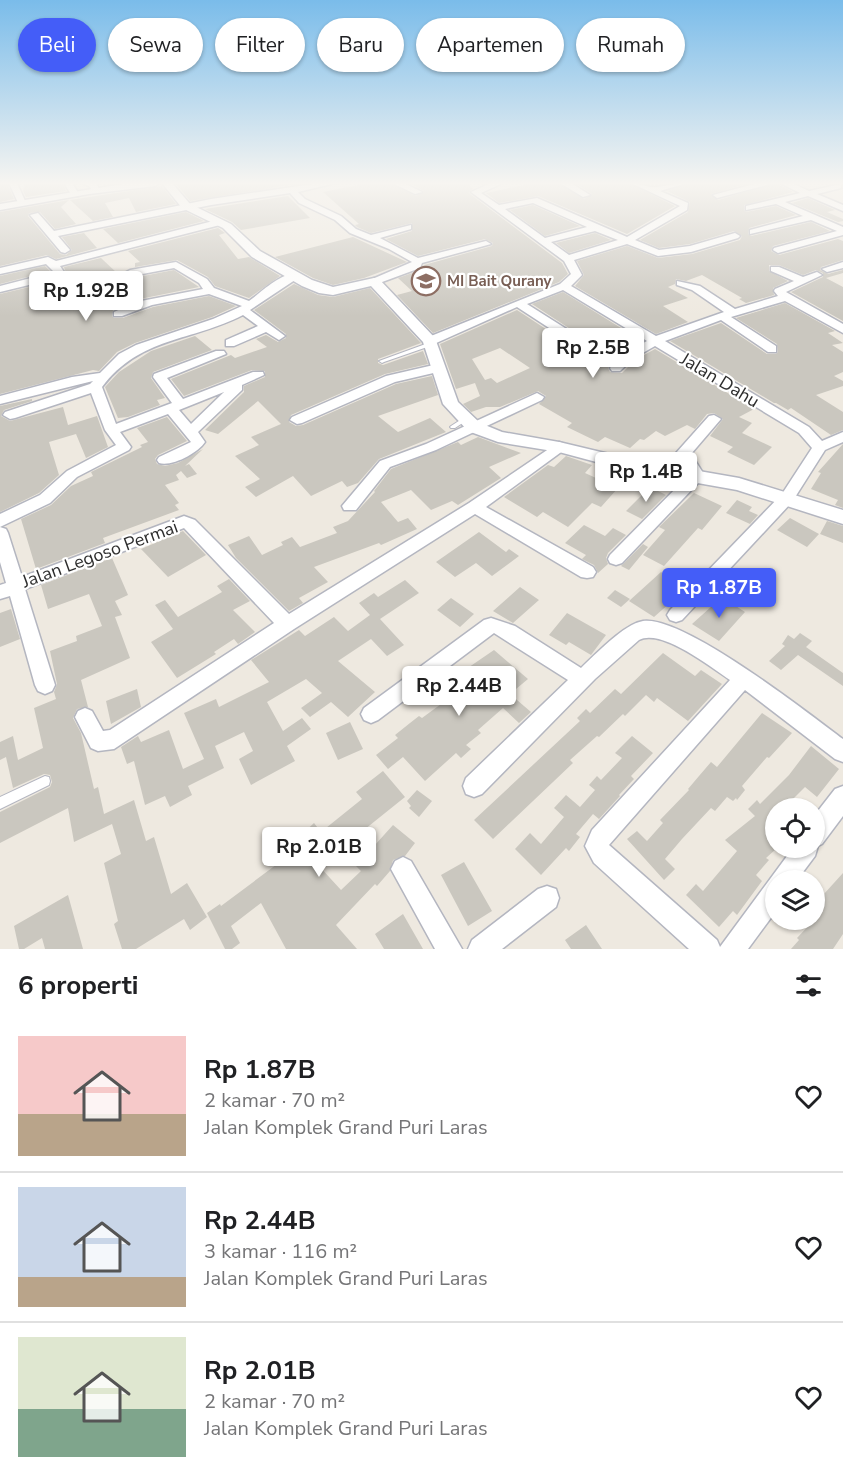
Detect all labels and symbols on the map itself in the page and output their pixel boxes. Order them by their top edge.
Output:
school or university icon: MI Bait Qurany [410,265,442,297]
pin: Rp 1.92B [24,271,148,322]
place label: MI Bait Qurany [447,271,552,291]
pin: Rp 2.5B [538,328,648,379]
street label: Jalan Dahu [675,346,764,413]
pin: Rp 1.4B [591,452,701,503]
street label: Jalan Legoso Permai [18,515,181,594]
pin: Rp 1.87B [657,568,781,619]
pin: Rp 2.44B [397,666,521,717]
pin: Rp 2.01B [257,827,381,878]

